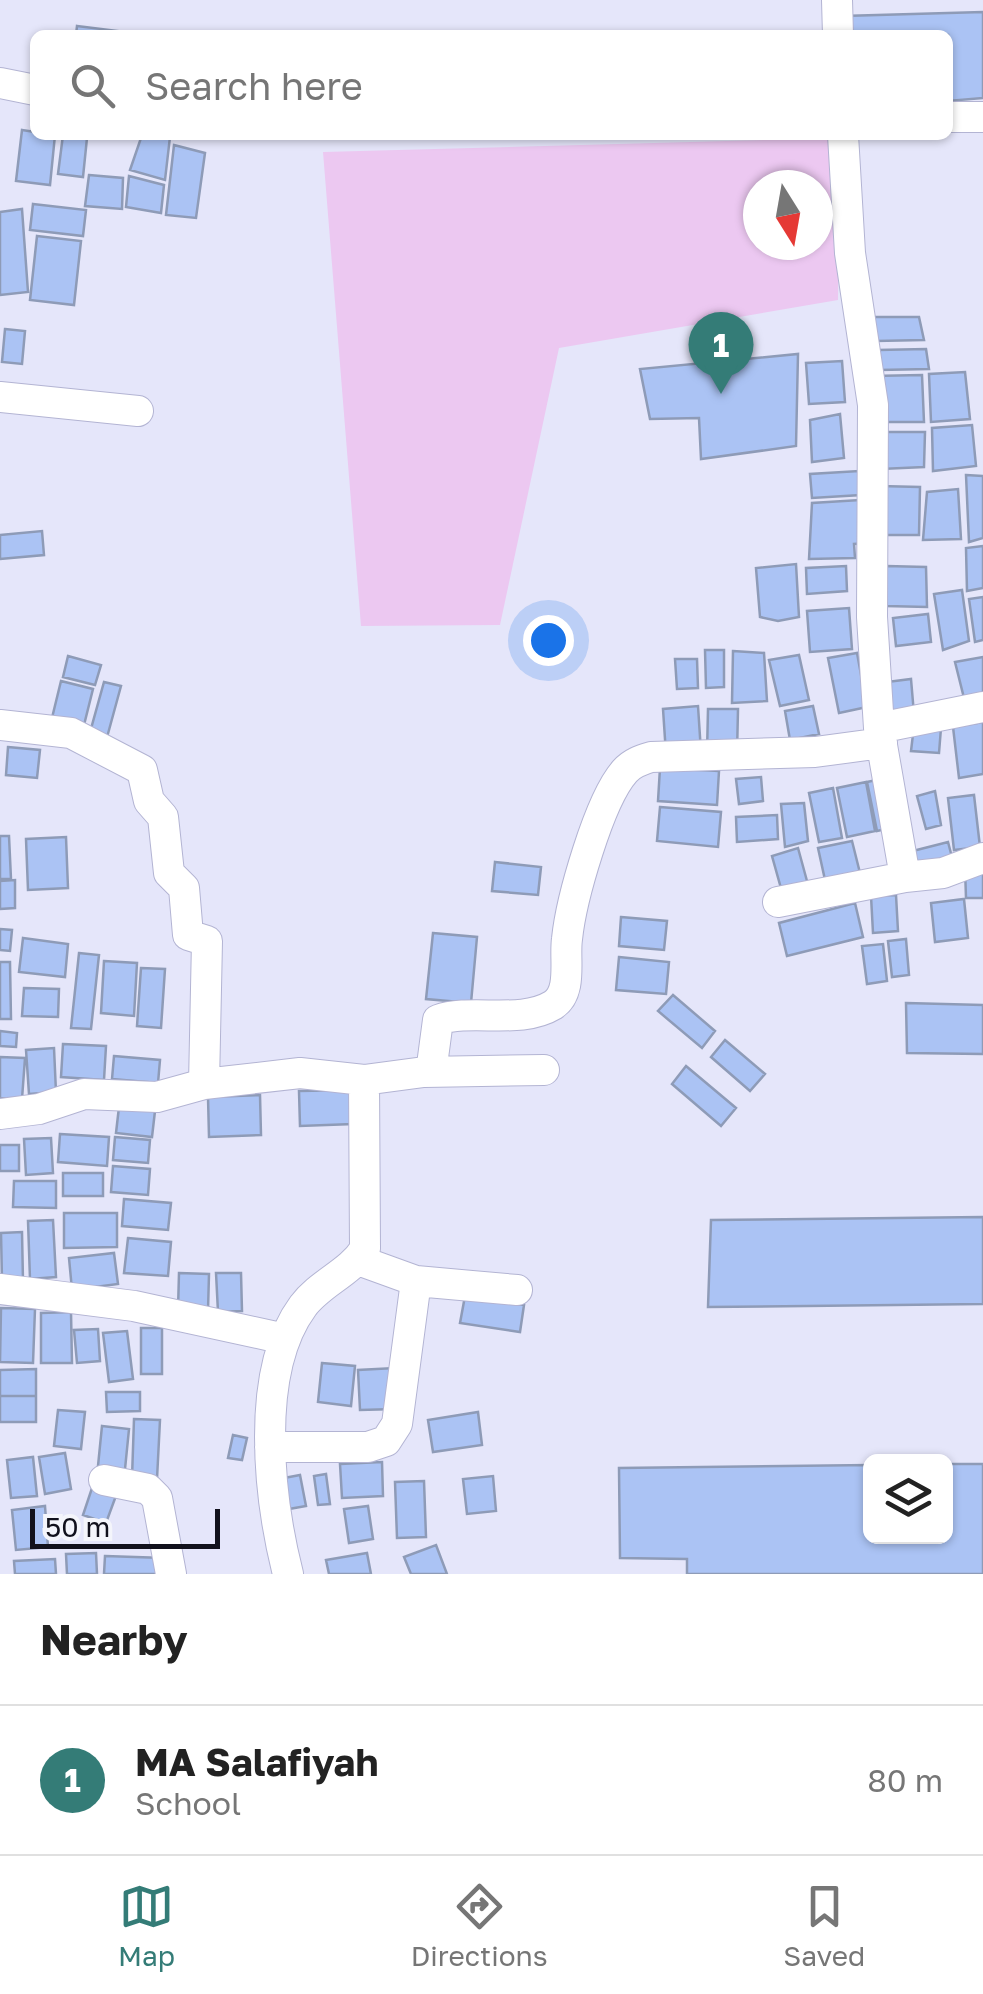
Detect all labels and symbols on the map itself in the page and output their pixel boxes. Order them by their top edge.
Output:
north arrow [743,170,833,260]
pin: 1 [688,312,754,394]
your location [523,615,574,666]
scale bar [30,1504,220,1548]

